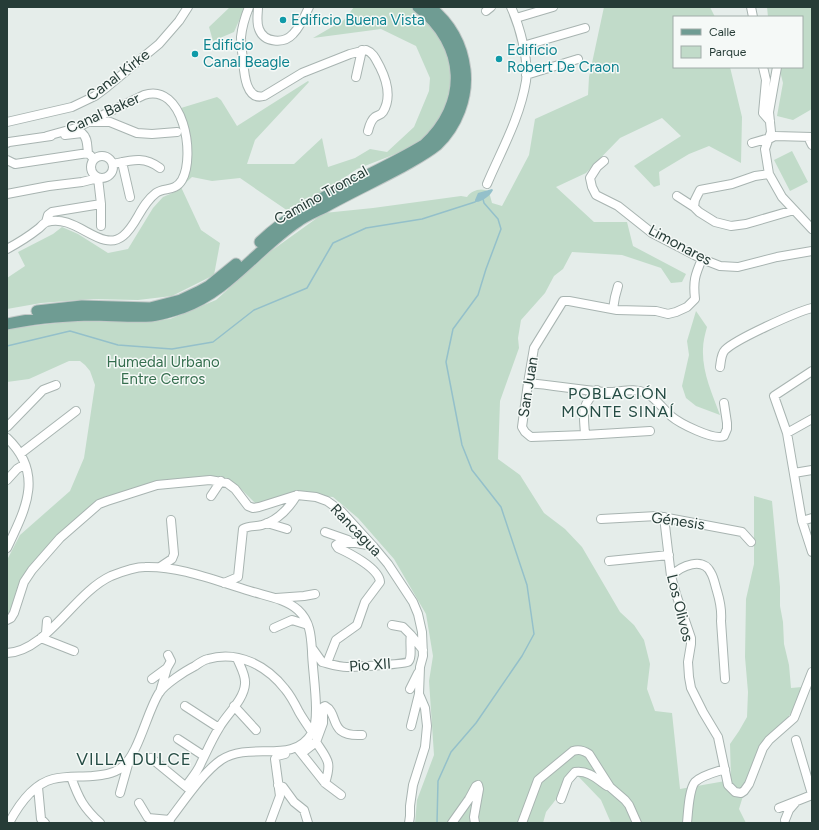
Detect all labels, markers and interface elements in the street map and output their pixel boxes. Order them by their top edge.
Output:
place label: Edificio Buena Vista [291,11,425,29]
marker: Edificio Buena Vista [278,15,288,25]
legend [673,16,803,68]
text: Calle [709,25,736,39]
place label: Edificio Canal Beagle [203,36,290,71]
place label: Edificio Robert De Craon [507,41,619,76]
street label: Canal Kirke [83,45,153,105]
text: Parque [709,45,747,59]
marker: Edificio Canal Beagle [190,49,200,59]
marker: Edificio Robert De Craon [494,54,504,64]
street label: Canal Baker [63,89,143,137]
street label: Camino Troncal [271,162,371,228]
street label: Limonares [645,221,715,269]
park label: Humedal Urbano Entre Cerros [106,353,220,388]
street label: San Juan [514,355,542,419]
district label: POBLACIÓN MONTE SINAÍ [561,384,675,421]
street label: Rancagua [327,500,385,560]
street label: Génesis [650,508,706,534]
street label: Los Olivos [663,572,697,644]
street label: Pio XII [348,655,392,675]
district label: VILLA DULCE [76,749,192,769]

